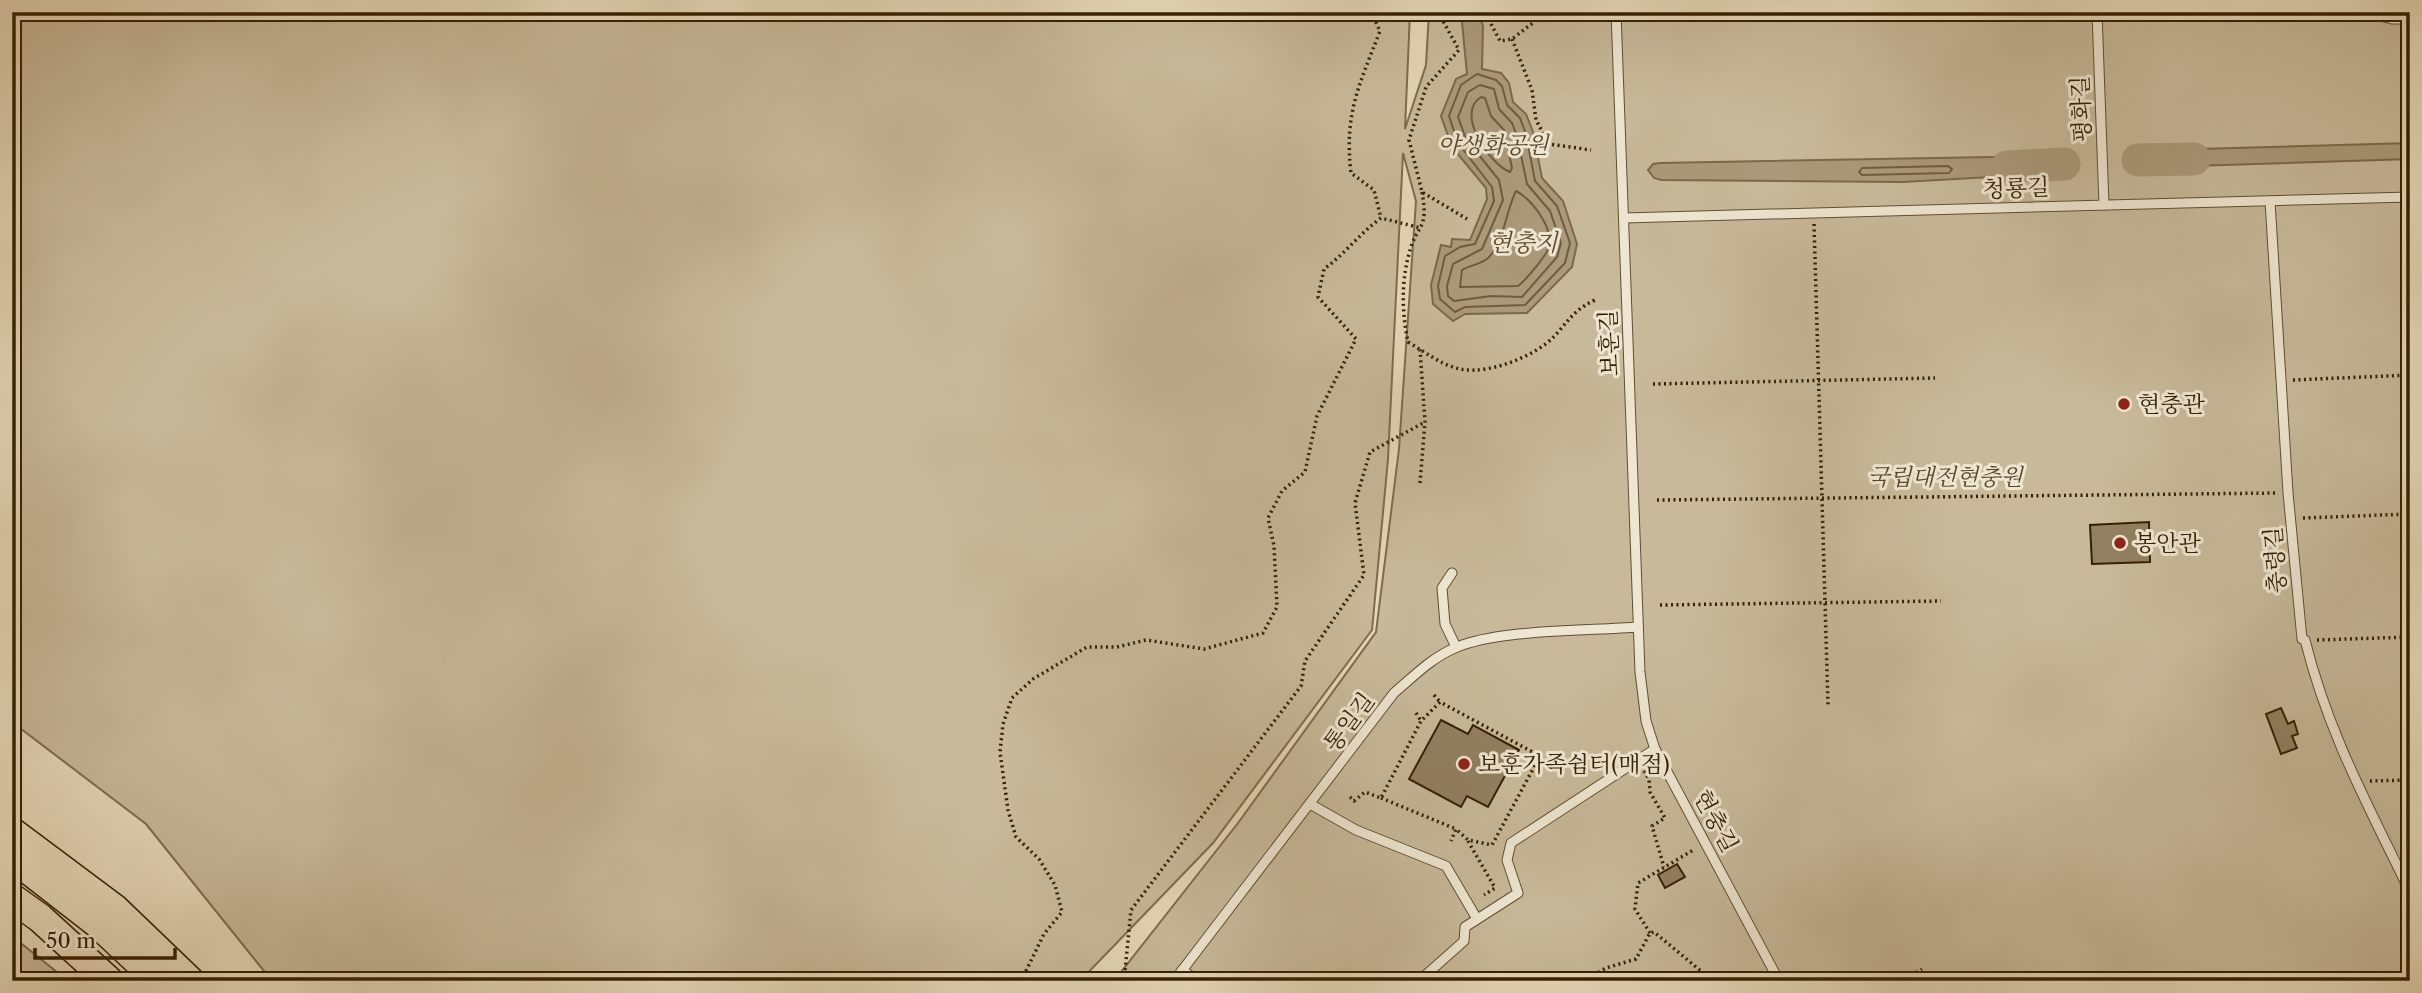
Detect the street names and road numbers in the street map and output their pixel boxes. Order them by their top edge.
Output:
street label: 평화길 [2066,75,2096,143]
street label: 청룡길 [1982,173,2050,203]
street label: 보훈길 [1594,309,1624,377]
street label: 충령길 [2259,526,2291,594]
street label: 통일길 [1318,687,1380,757]
street label: 현충길 [1688,785,1744,857]

